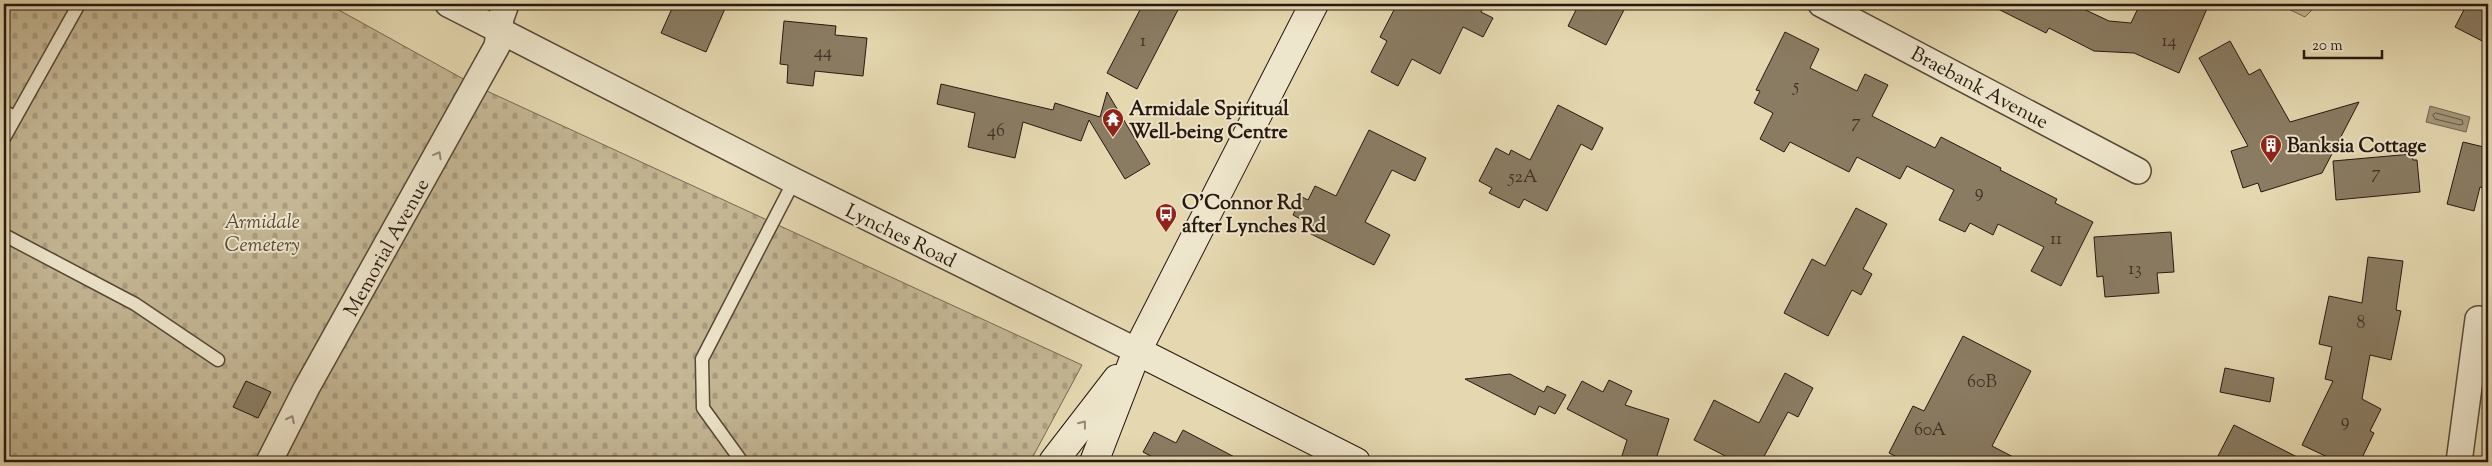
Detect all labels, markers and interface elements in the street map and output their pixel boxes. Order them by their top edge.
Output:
scale bar [2304,28,2382,60]
house number: 1 [1140,29,1146,55]
house number: 14 [2161,29,2177,55]
text: 20 m [2312,36,2343,57]
house number: 44 [814,40,832,66]
street label: Braebank Avenue [1905,41,2053,138]
house number: 5 [1792,74,1799,100]
place label: Armidale Spiritual Well-being Centre [1129,96,1289,148]
temple icon: Armidale Spiritual Well-being Centre [1101,107,1125,138]
house number: 7 [1851,110,1861,136]
house number: 46 [987,119,1005,145]
building icon: Banksia Cottage [2259,133,2283,164]
place label: Banksia Cottage [2287,133,2427,162]
one-way arrow [432,151,442,160]
house number: 7 [2371,161,2381,187]
house number: 52A [1507,165,1538,191]
street label: Memorial Avenue [338,174,438,322]
house number: 9 [1975,180,1984,206]
place label: O'Connor Rd after Lynches Rd [1182,190,1327,242]
street label: Lynches Road [840,198,960,277]
bus stop icon: O'Connor Rd after Lynches Rd [1154,202,1178,233]
park label: Armidale Cemetery [224,209,300,261]
house number: 11 [2050,227,2062,253]
house number: 13 [2128,257,2142,283]
house number: 8 [2357,311,2366,337]
house number: 60B [1967,370,1997,396]
house number: 9 [2341,409,2350,435]
one-way arrow [285,415,295,424]
house number: 60A [1914,418,1946,444]
one-way arrow [1077,420,1086,430]

